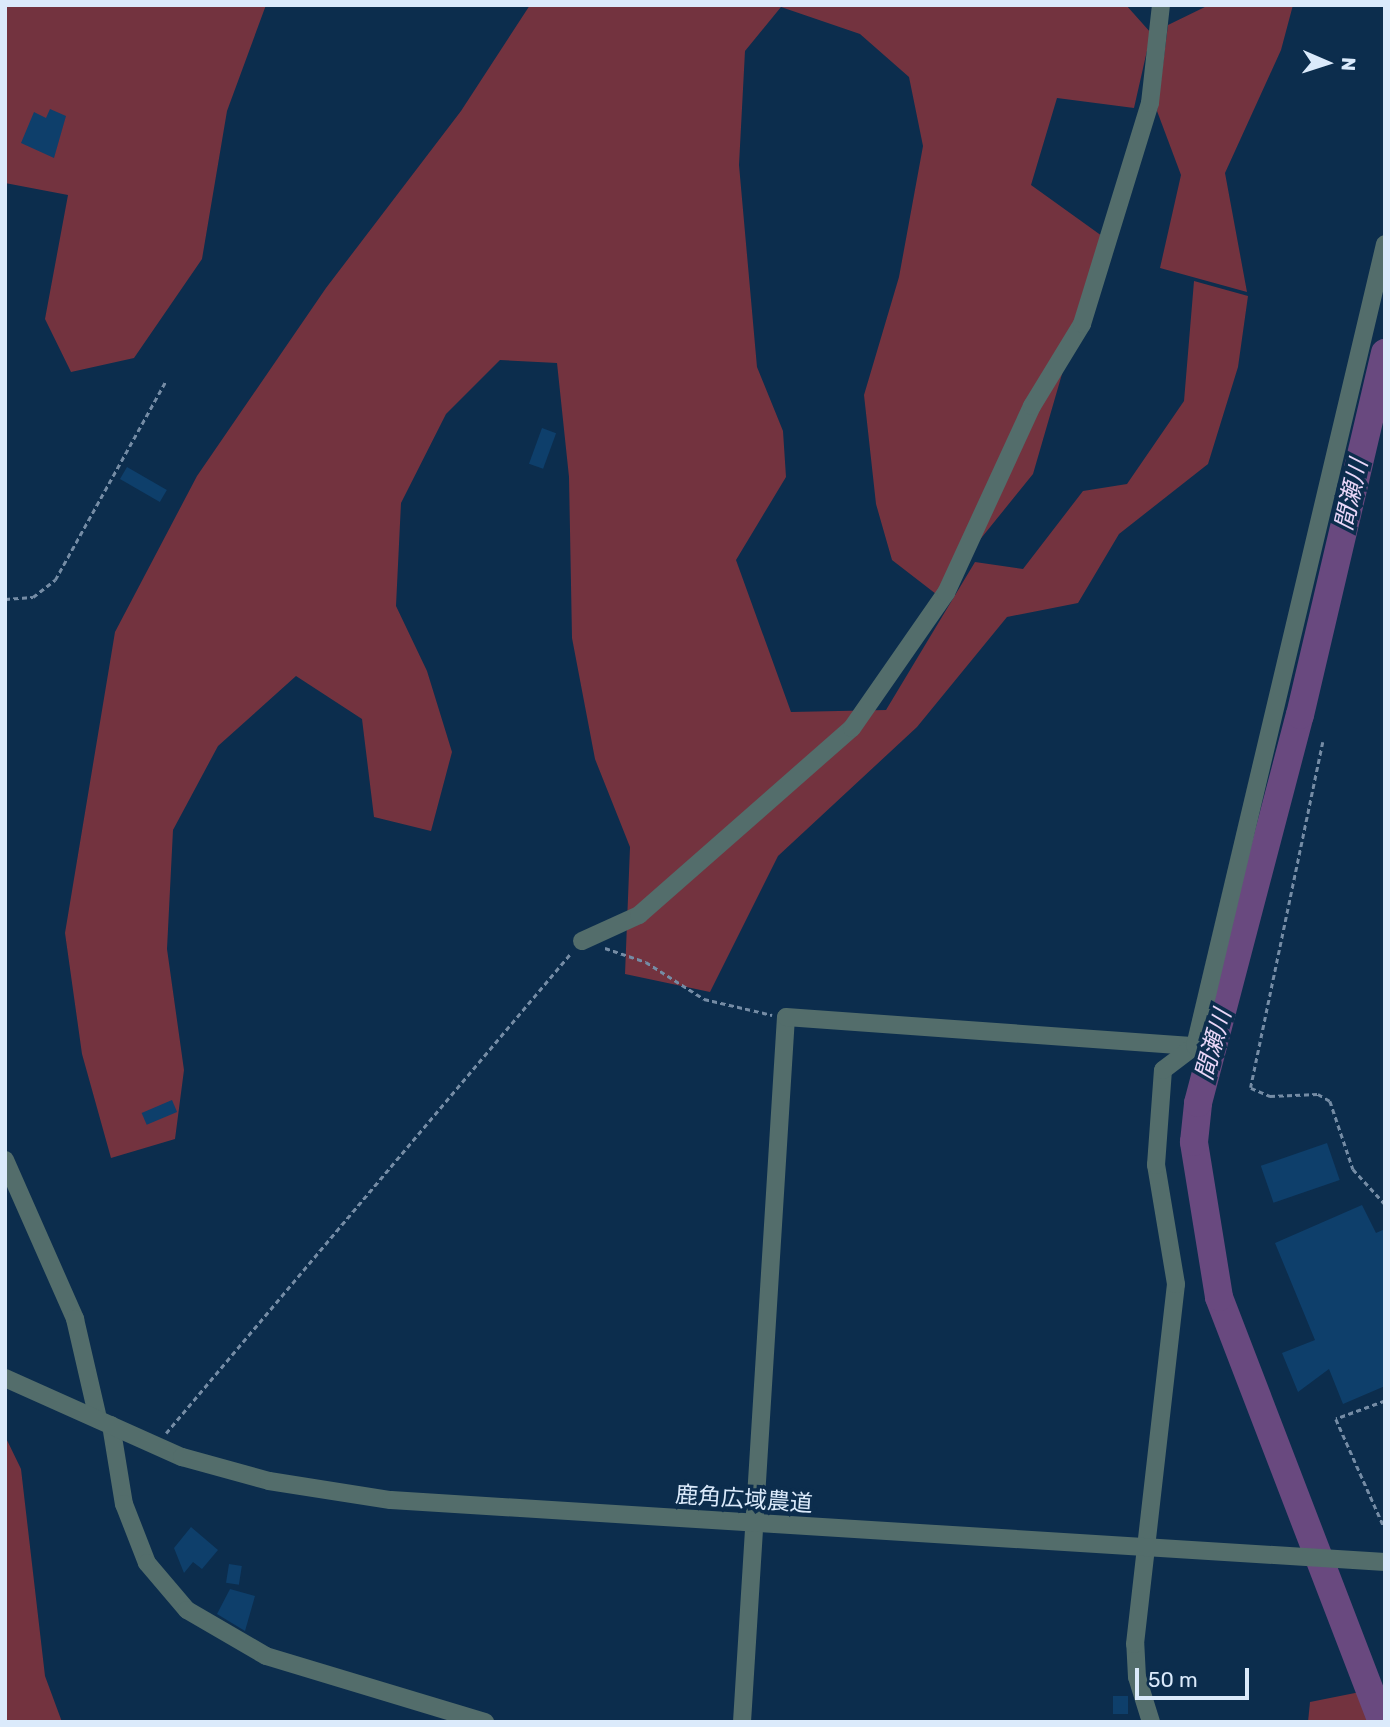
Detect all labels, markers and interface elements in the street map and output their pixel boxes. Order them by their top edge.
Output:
north arrow [1292,28,1362,98]
text: N [1337,57,1360,72]
water label: 間瀬川 [1330,457,1374,533]
water label: 間瀬川 [1190,1006,1238,1084]
street label: 鹿角広域農道 [674,1480,814,1518]
scale bar [1138,1654,1252,1698]
text: 50 m [1148,1667,1198,1692]

